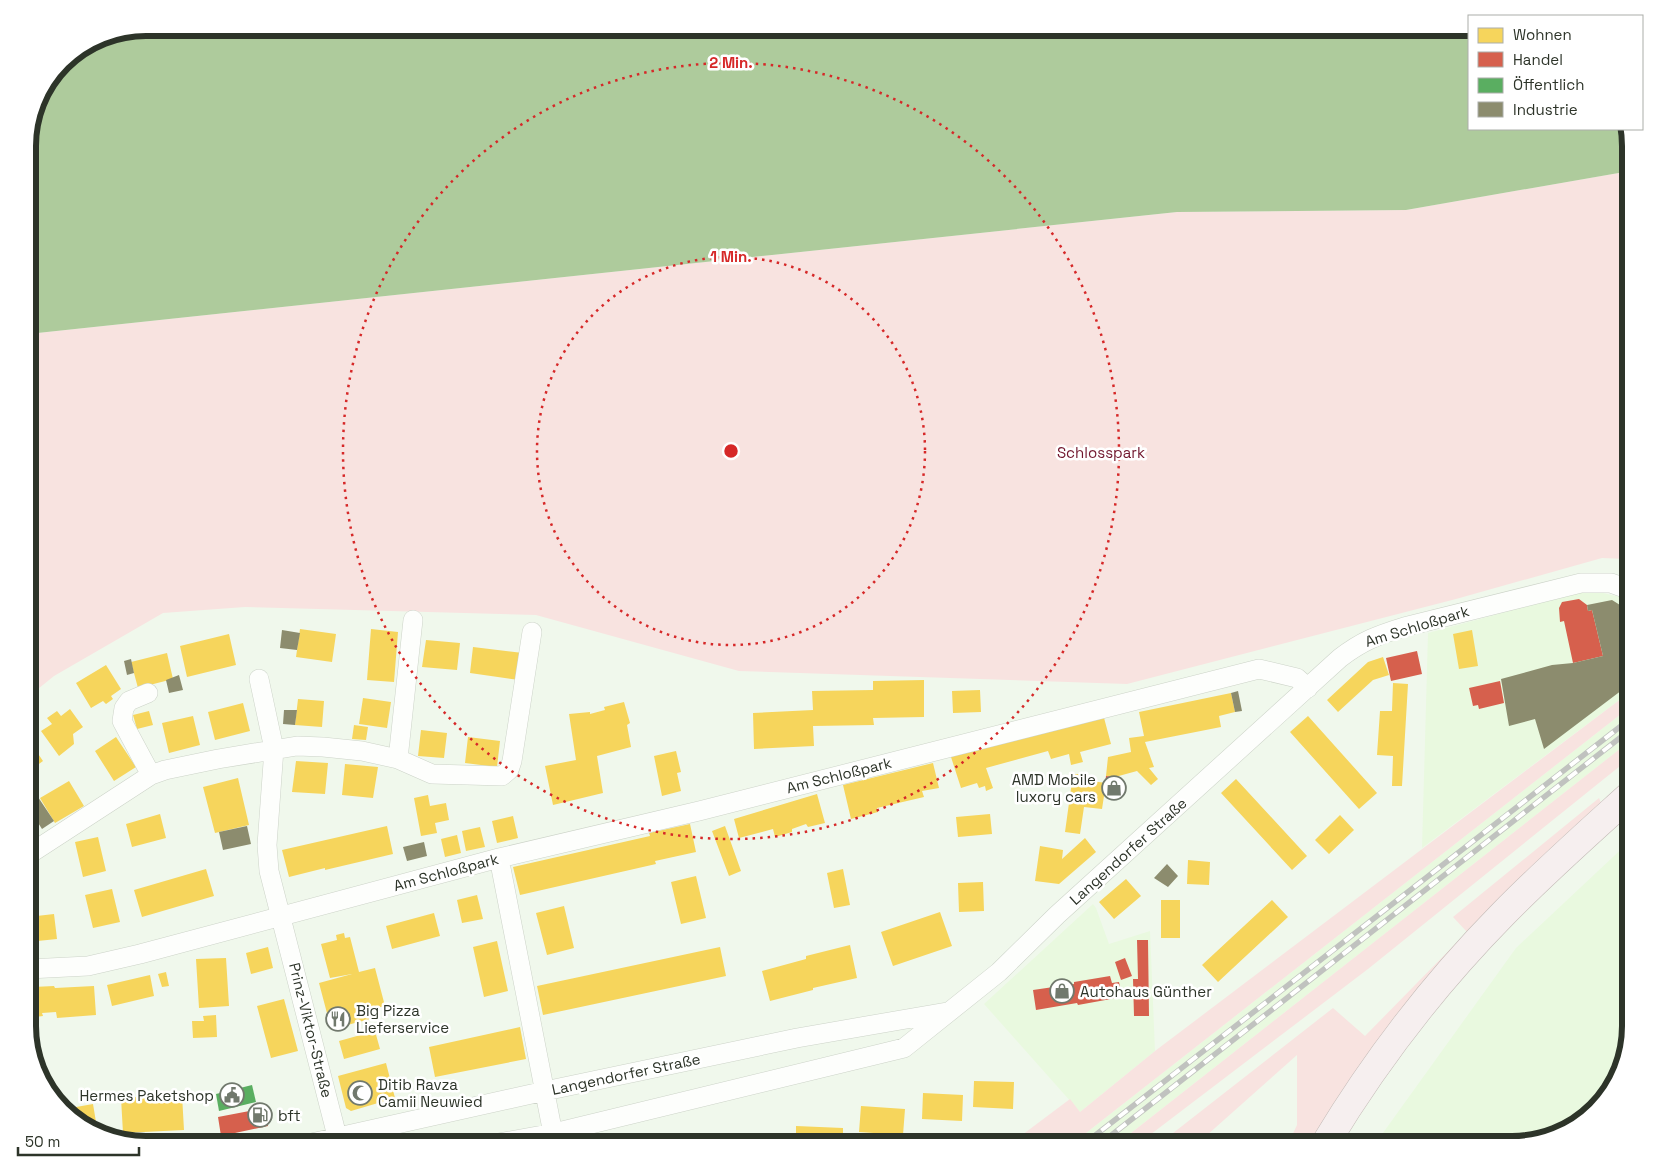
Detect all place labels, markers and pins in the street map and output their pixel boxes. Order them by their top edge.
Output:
centre of rings [722,442,740,460]
place label: AMD Mobile luxory cars [1012,770,1096,806]
shop icon: AMD Mobile luxory cars [1101,775,1127,801]
shop icon: Autohaus Günther [1049,978,1075,1004]
place label: Autohaus Günther [1080,982,1212,1001]
place label: Big Pizza Lieferservice [356,1001,449,1037]
restaurant icon: Big Pizza Lieferservice [325,1006,351,1032]
place label: Ditib Ravza Camii Neuwied [378,1075,483,1111]
mosque icon: Ditib Ravza Camii Neuwied [347,1080,373,1106]
public building icon: Hermes Paketshop [219,1082,245,1108]
place label: Hermes Paketshop [79,1086,214,1105]
fuel station icon: bft [247,1102,273,1128]
place label: bft [278,1106,301,1125]

